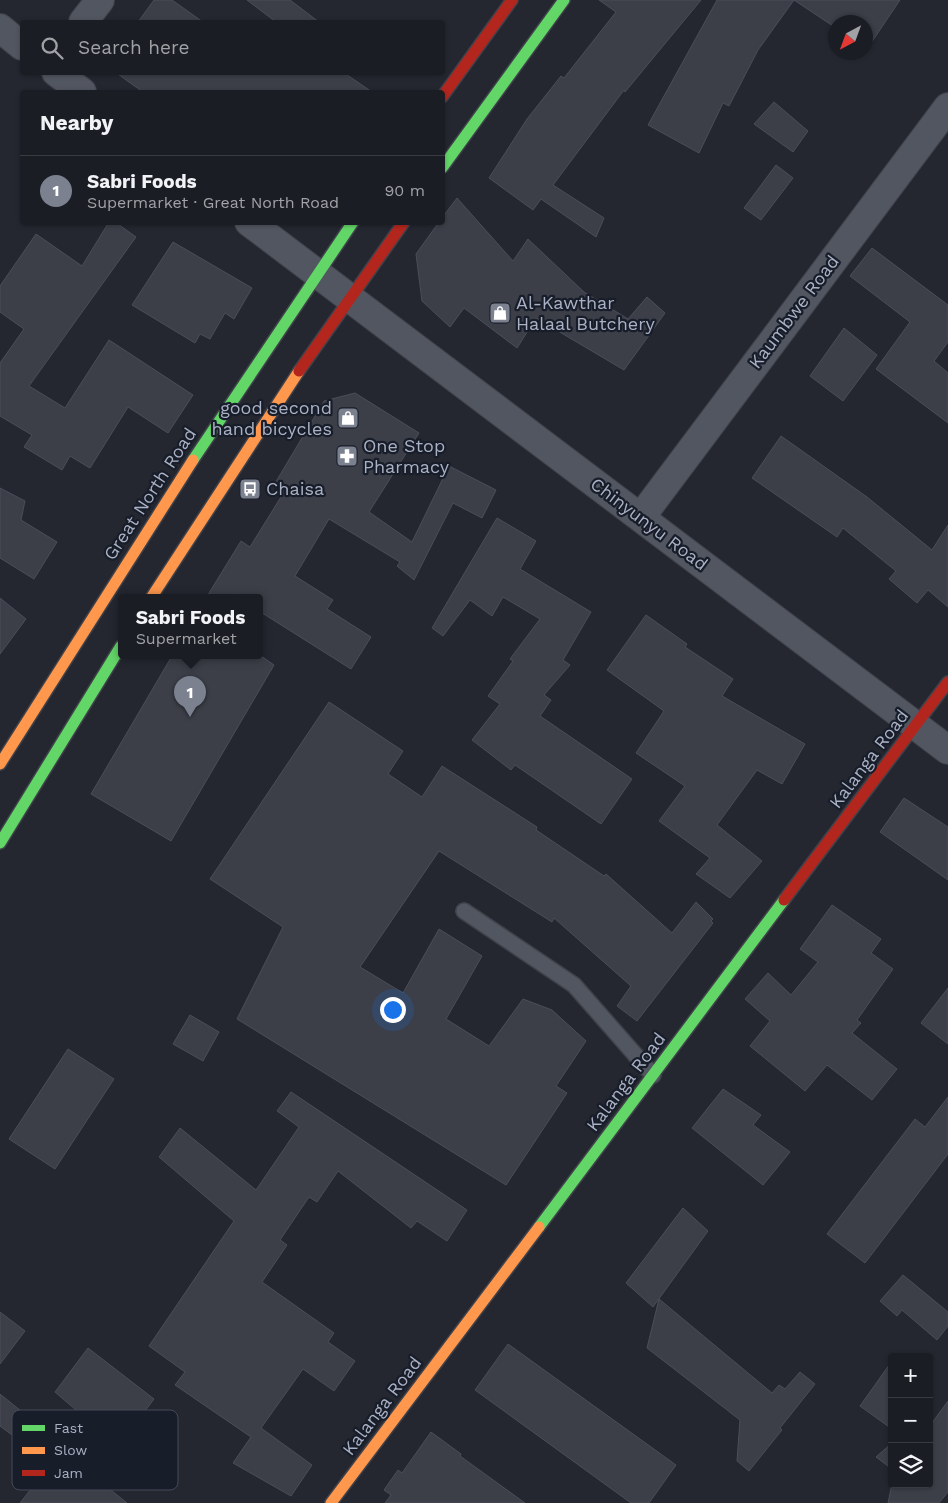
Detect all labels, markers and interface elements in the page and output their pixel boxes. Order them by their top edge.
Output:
north arrow [828,15,873,60]
search box [20,20,445,75]
icon: search [38,34,66,62]
text: Search here [78,36,189,59]
text: Nearby [40,110,113,135]
text: Sabri Foods [87,170,197,193]
text: 1 [53,181,59,200]
text: 90 m [384,181,425,200]
text: Supermarket · Great North Road [87,193,339,212]
street label: Kaumbwe Road [744,251,843,372]
place label: Al-Kawthar Halaal Butchery [516,292,656,334]
shop icon: Al-Kawthar Halaal Butchery [488,301,512,325]
place label: good second hand bicycles [212,397,332,439]
shop icon: good second hand bicycles [336,406,360,430]
street label: Great North Road [99,424,200,564]
place label: One Stop Pharmacy [363,435,450,477]
pharmacy icon: One Stop Pharmacy [335,444,359,468]
street label: Chinyunyu Road [587,473,712,574]
bus stop icon: Chaisa [238,477,262,501]
place label: Chaisa [266,478,324,499]
popup [118,594,263,659]
text: Sabri Foods [136,606,245,629]
text: Supermarket [136,629,237,648]
pin: 1 [174,676,206,717]
street label: Kalanga Road [825,705,912,812]
your location [380,997,406,1023]
street label: Kalanga Road [582,1028,669,1135]
street label: Kalanga Road [338,1352,425,1459]
map controls [888,1353,933,1488]
button: + [888,1353,933,1398]
button: − [888,1398,933,1443]
legend [12,1410,178,1490]
text: Fast [54,1420,83,1436]
text: Slow [54,1442,87,1458]
button: layers [888,1443,933,1488]
text: Jam [54,1465,83,1481]

